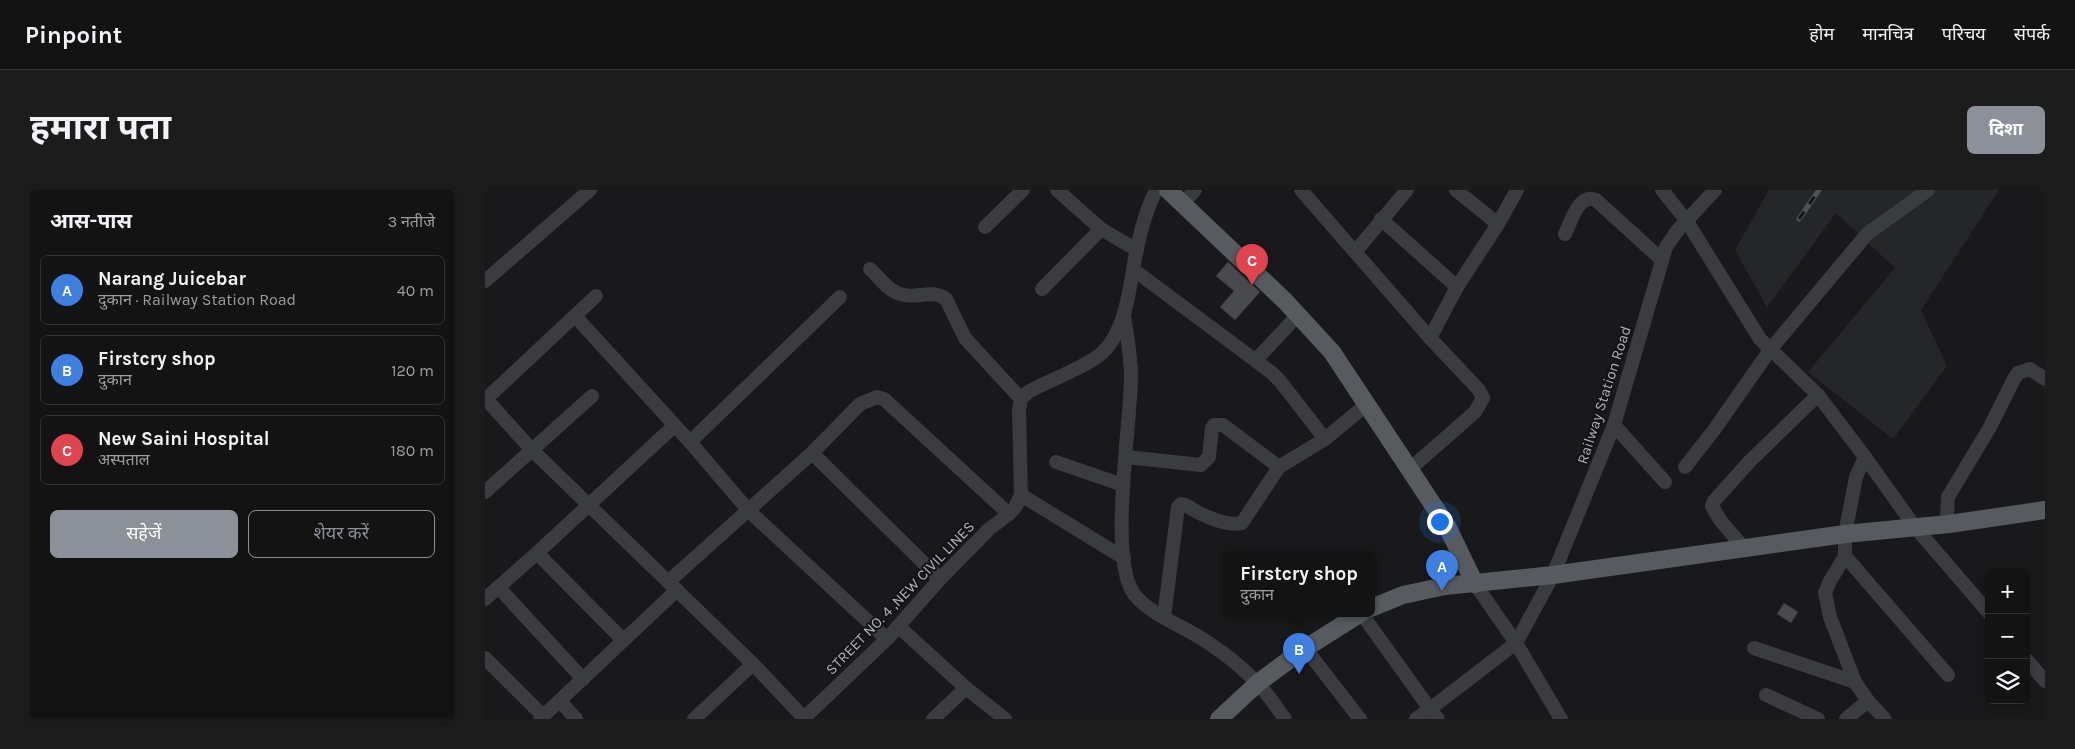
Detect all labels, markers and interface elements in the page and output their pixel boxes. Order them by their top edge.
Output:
text: Pinpoint [25,21,122,49]
text: होम [1809,23,1834,45]
text: मानचित्र [1862,23,1914,45]
text: परिचय [1942,23,1986,45]
text: संपर्क [2014,23,2050,45]
button: दिशा [1967,106,2045,154]
text: हमारा पता [30,107,171,148]
text: आस-पास [50,209,132,233]
text: 3 नतीजे [388,212,435,231]
pin: C [1236,244,1268,285]
text: Narang Juicebar [98,268,246,290]
text: A [62,281,72,300]
text: 40 m [397,281,434,300]
text: दुकान · Railway Station Road [98,290,296,309]
street label: Railway Station Road [1573,324,1635,466]
text: Firstcry shop [98,348,216,370]
text: B [62,361,72,380]
text: 120 m [391,361,434,380]
text: दुकान [98,370,132,389]
text: New Saini Hospital [98,428,270,450]
text: C [62,441,72,460]
text: 180 m [391,441,434,460]
text: अस्पताल [98,450,150,469]
your location [1427,509,1453,535]
button: सहेजें [50,510,238,558]
button: शेयर करें [248,510,435,558]
street label: STREET NO. 4 ,NEW CIVIL LINES [822,518,978,678]
pin: A [1426,550,1458,591]
popup [1223,552,1375,617]
text: Firstcry shop [1240,563,1358,585]
map controls [1985,569,2030,704]
button: + [1985,569,2030,614]
text: दुकान [1240,585,1274,604]
button: − [1985,614,2030,659]
pin: B [1283,633,1315,674]
button: layers [1985,659,2030,704]

